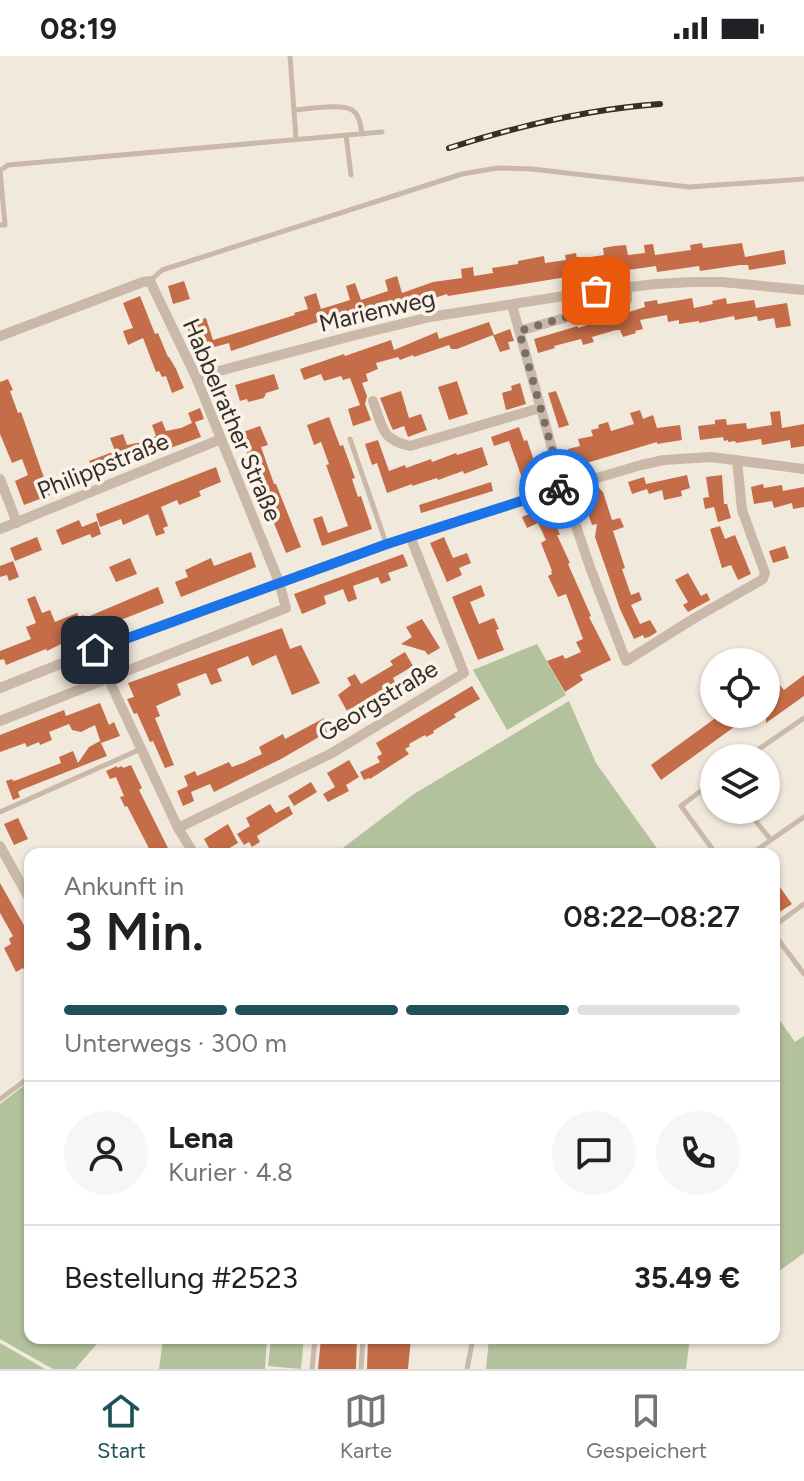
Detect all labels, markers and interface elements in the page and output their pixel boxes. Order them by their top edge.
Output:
text: 08:19 [40,10,117,47]
pin [562,257,630,325]
icon: bag [574,269,618,313]
street label: Marienweg [316,283,438,338]
street label: Habbelrather Straße [177,314,288,526]
street label: Philippstraße [33,426,173,505]
courier [519,449,599,529]
icon: bike [537,467,581,511]
pin [61,616,129,684]
icon: home [73,628,117,672]
map controls [700,648,780,824]
button: locate [700,648,780,728]
street label: Georgstraße [313,653,443,748]
button: layers [700,744,780,824]
text: Ankunft in [64,870,184,902]
text: 08:22–08:27 [563,898,740,935]
text: 3 Min. [64,901,204,963]
text: Unterwegs · 300 m [64,1027,287,1059]
button: person [64,1111,148,1195]
button: chat [552,1111,636,1195]
button: phone [656,1111,740,1195]
text: Lena [168,1119,234,1156]
text: Kurier · 4.8 [168,1156,293,1188]
text: Bestellung #2523 [64,1259,298,1296]
text: 35.49 € [634,1259,740,1296]
tab: Start [97,1389,146,1464]
tab: Karte [340,1389,392,1464]
tab: Gespeichert [586,1389,707,1464]

